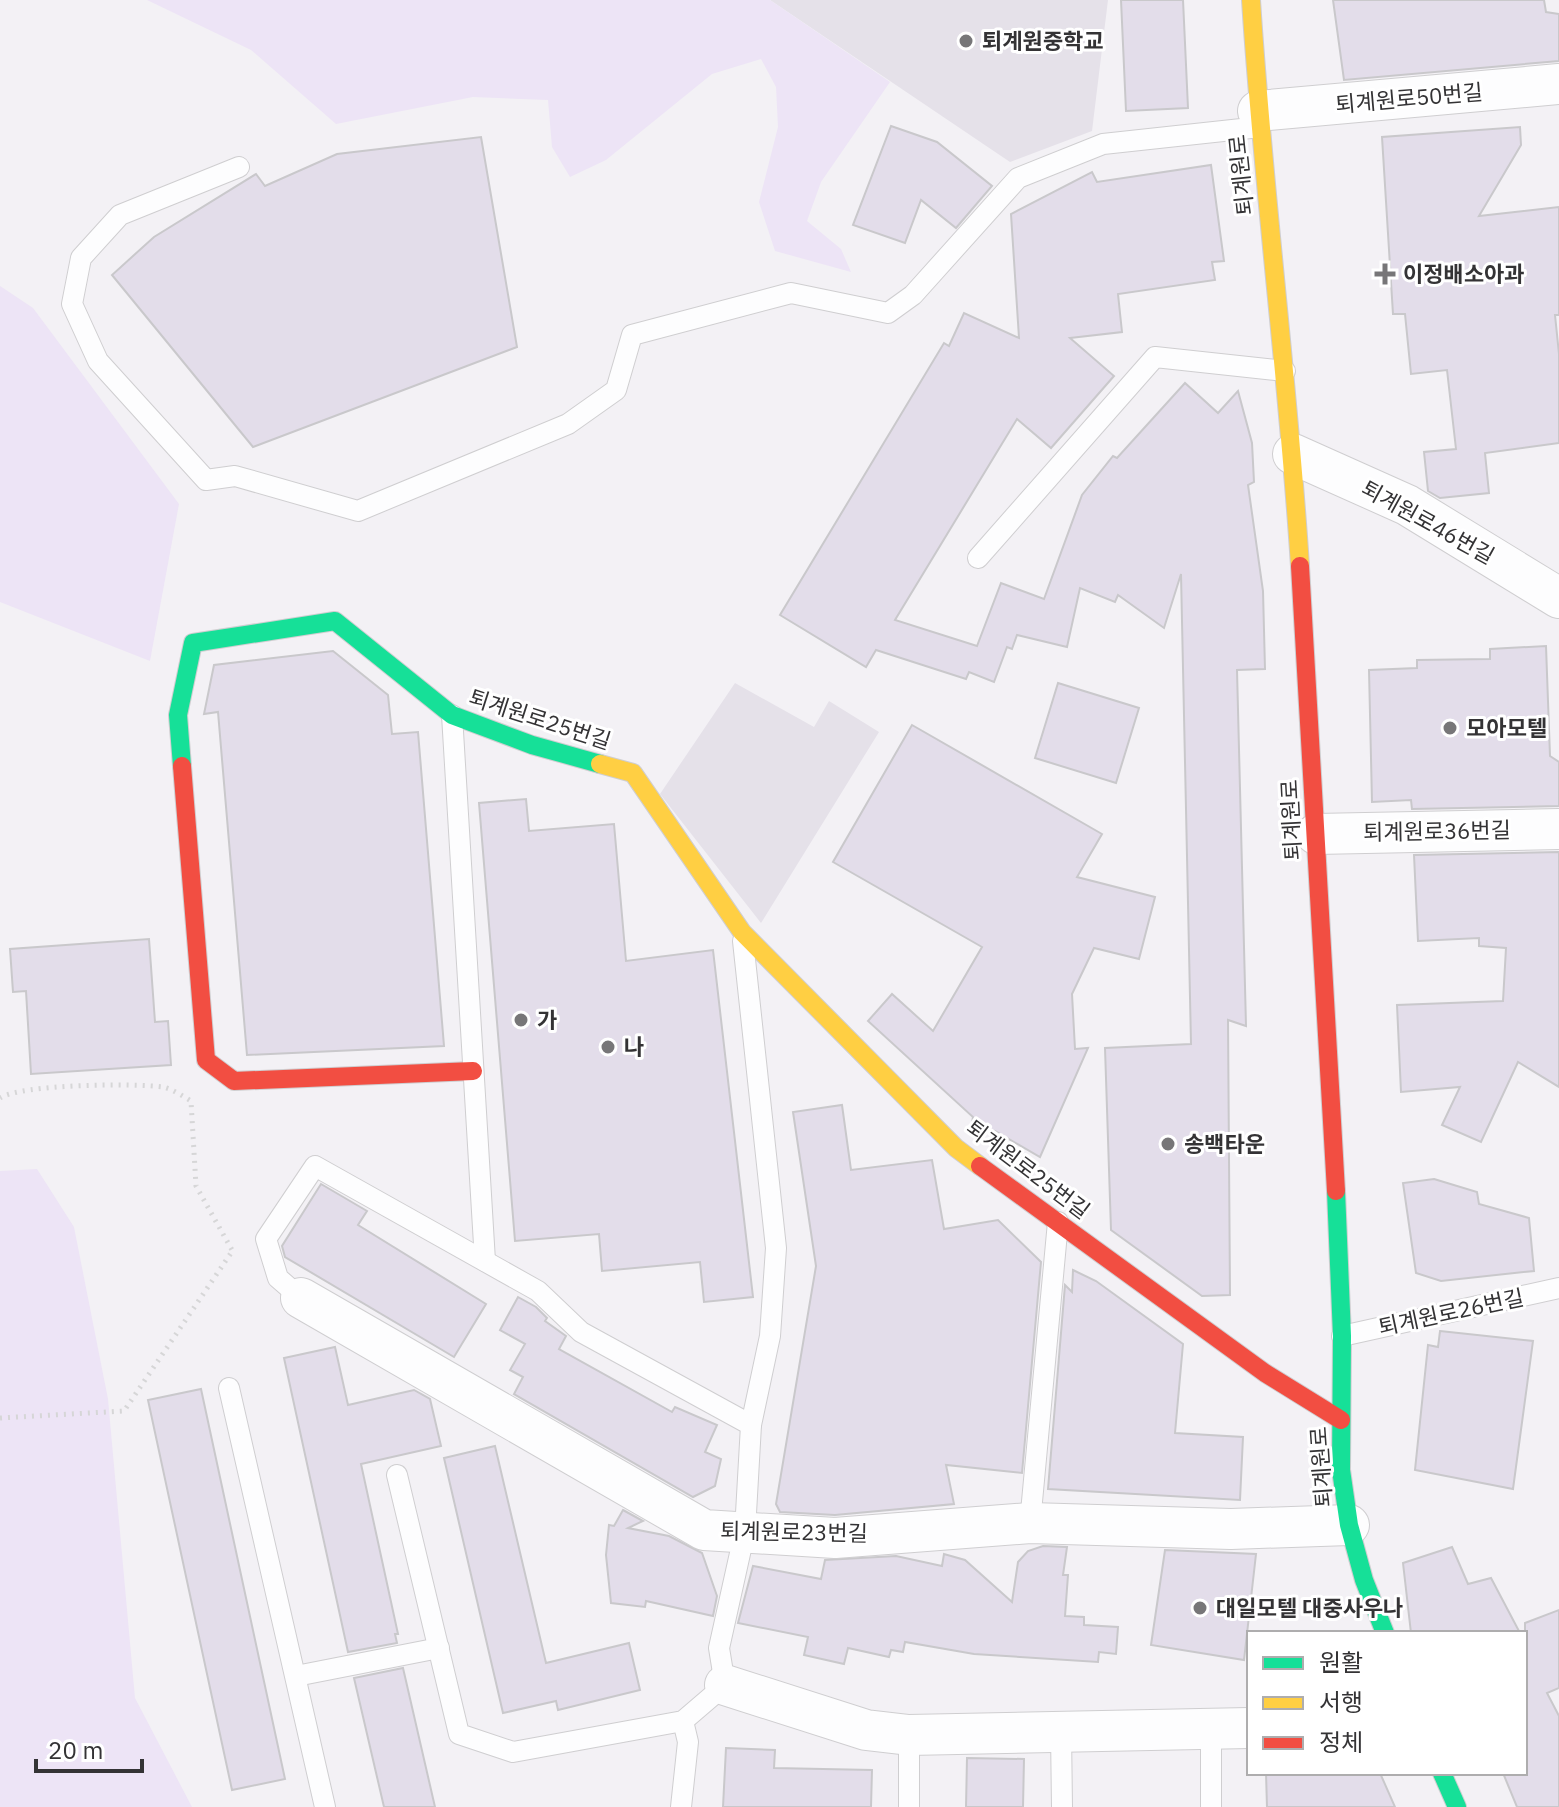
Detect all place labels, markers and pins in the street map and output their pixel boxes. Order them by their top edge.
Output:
place label: 퇴계원중학교 [982,26,1103,55]
marker: 퇴계원중학교 [957,32,975,50]
place label: 이정배소아과 [1403,259,1524,288]
marker: 이정배소아과 [1374,263,1396,285]
place label: 모아모텔 [1466,713,1547,742]
marker: 모아모텔 [1441,719,1459,737]
place label: 가 [537,1005,557,1034]
marker: 가 [512,1011,530,1029]
place label: 나 [624,1032,644,1061]
marker: 나 [599,1038,617,1056]
place label: 송백타운 [1184,1129,1265,1158]
marker: 송백타운 [1159,1135,1177,1153]
place label: 대일모텔 대중사우나 [1216,1593,1403,1622]
marker: 대일모텔 대중사우나 [1191,1599,1209,1617]

